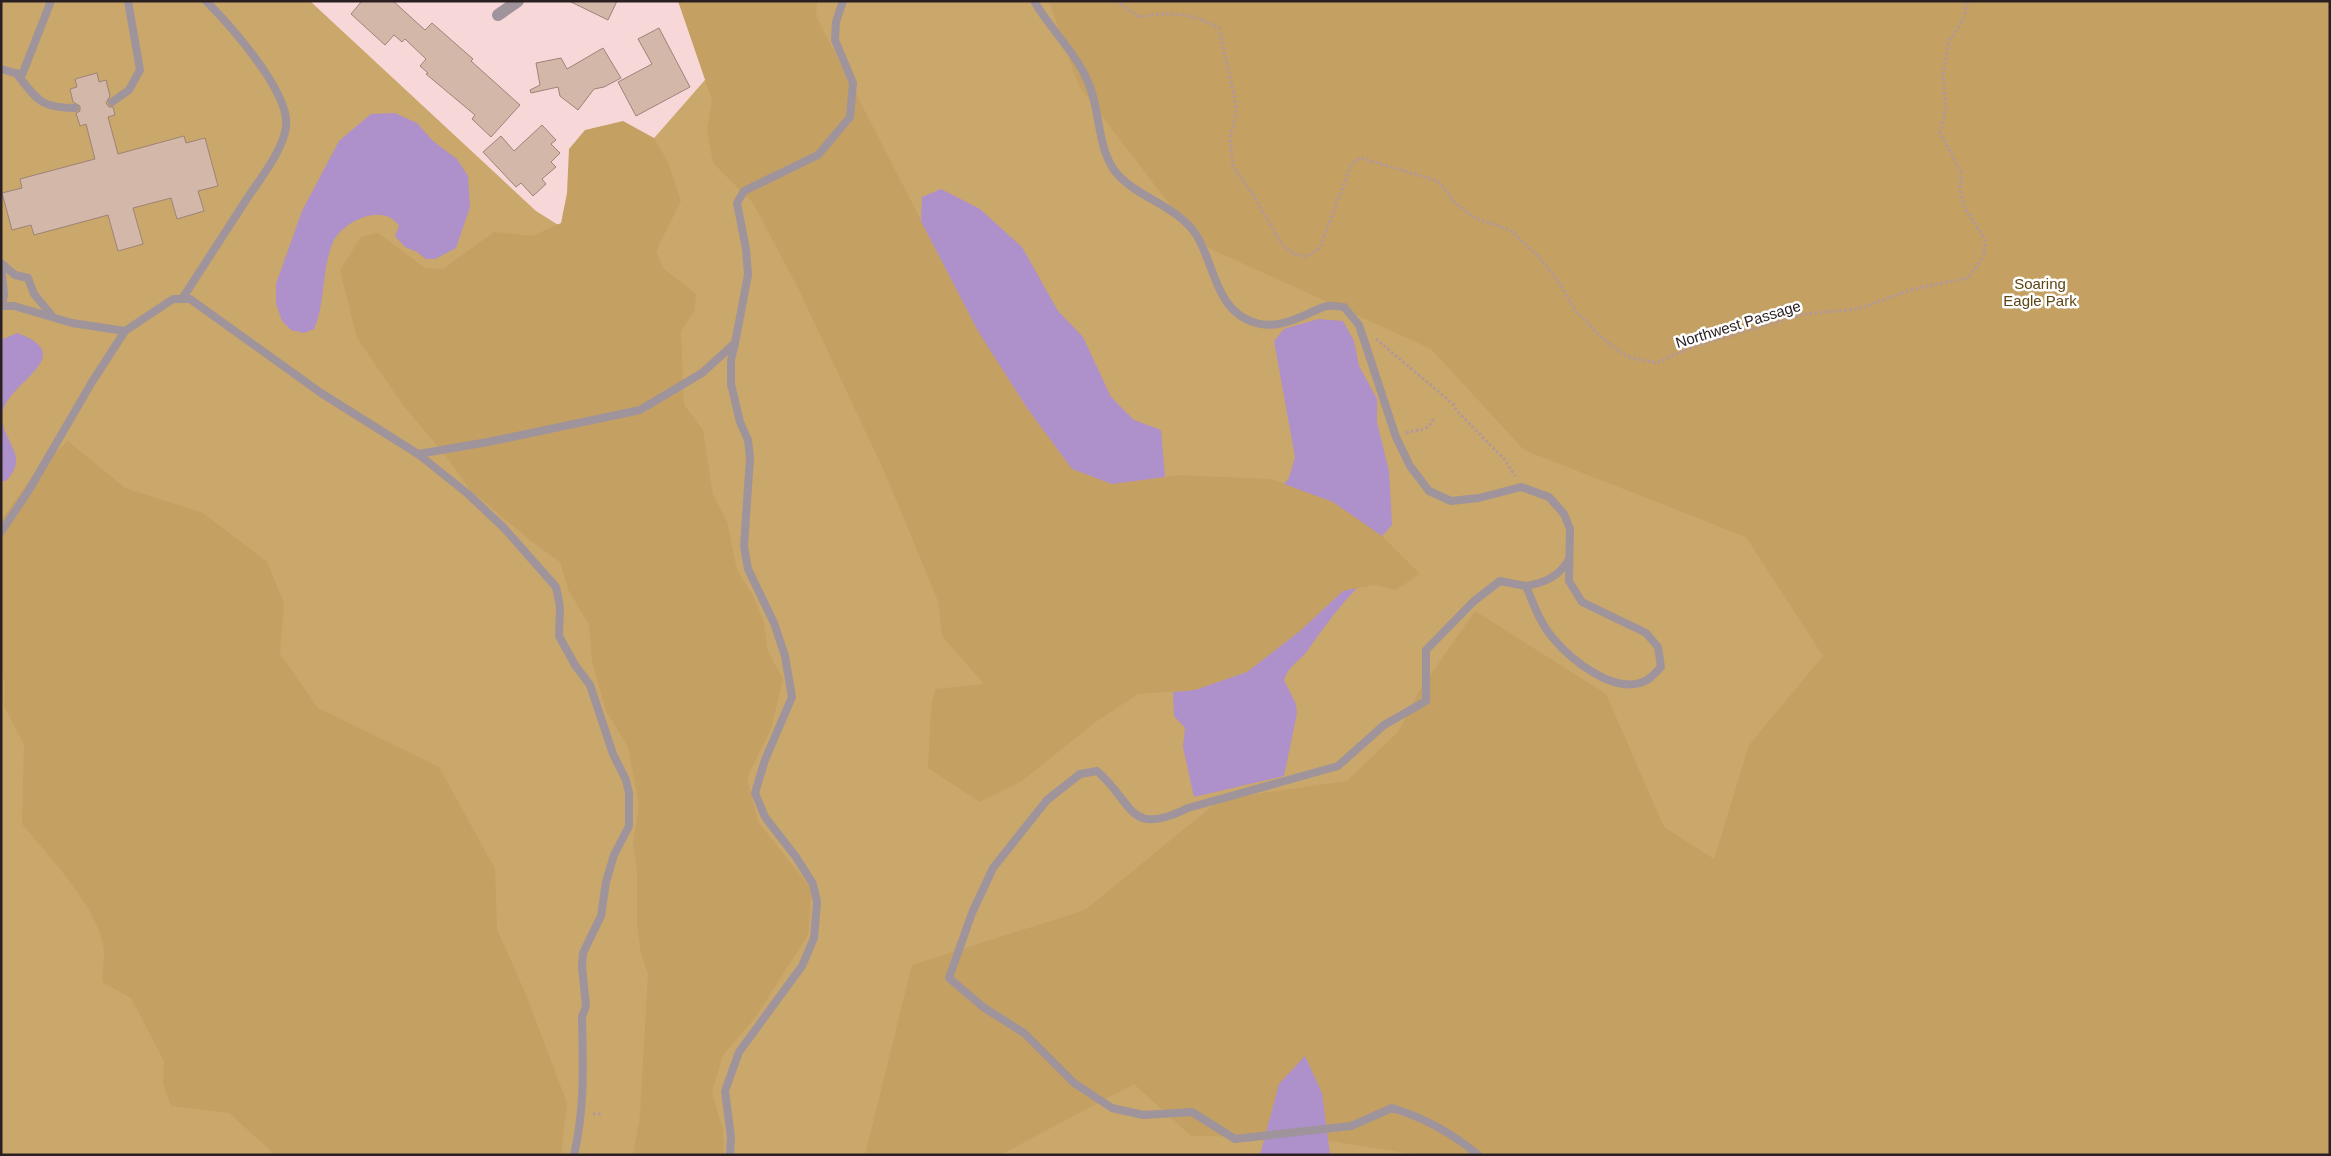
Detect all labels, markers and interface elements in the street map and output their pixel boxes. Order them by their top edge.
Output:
park label: Soaring Eagle Park [2003,275,2077,309]
street label: Northwest Passage [1673,297,1803,351]

